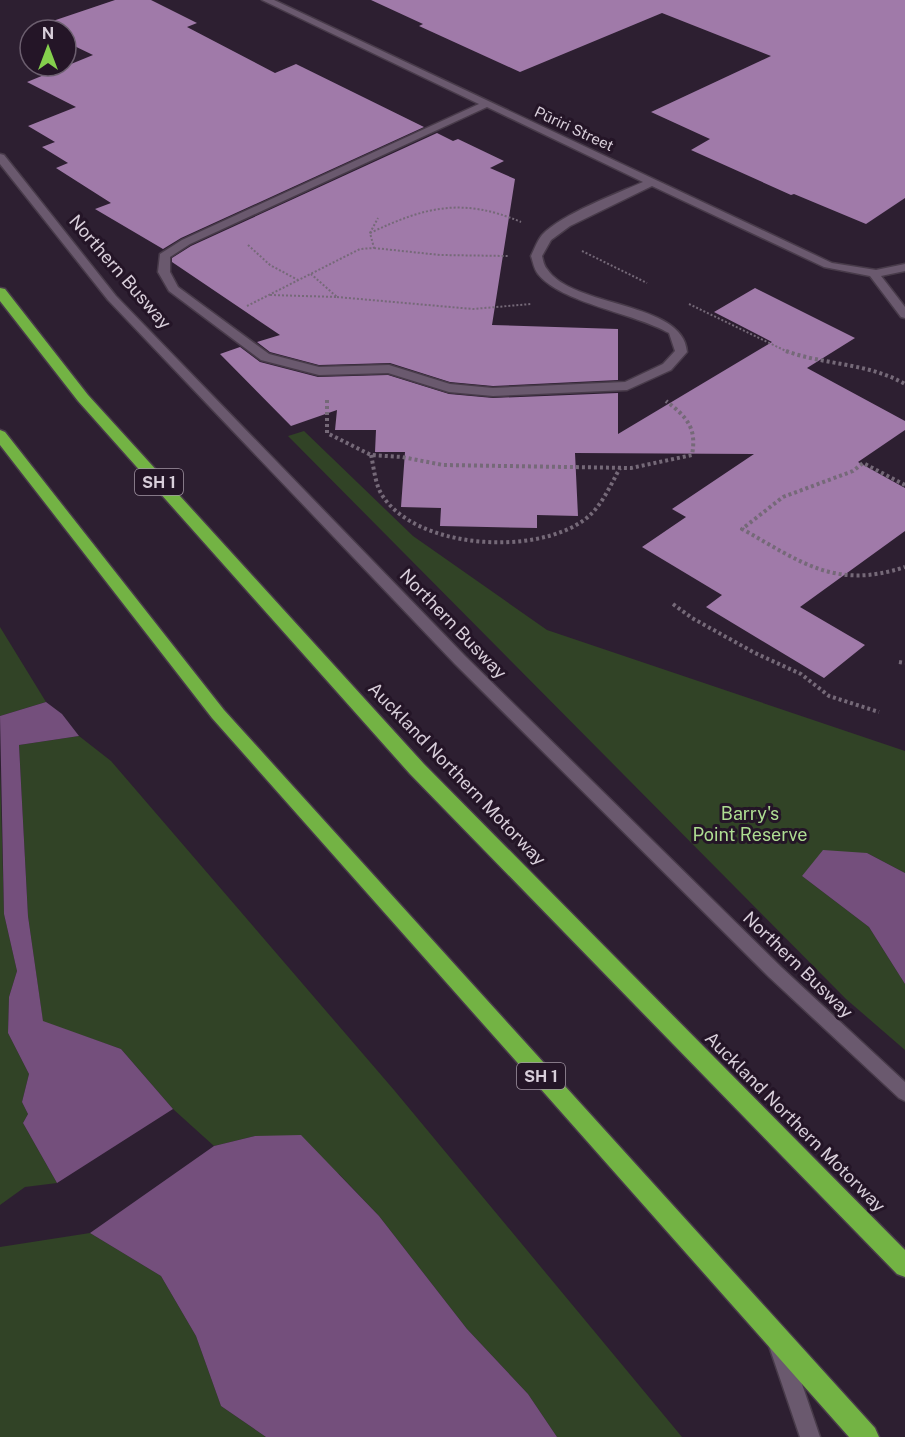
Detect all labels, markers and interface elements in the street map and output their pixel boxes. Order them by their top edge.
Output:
north arrow [18,18,78,78]
text: N [42,24,54,43]
street label: Pūriri Street [532,103,616,154]
street label: Northern Busway [65,210,176,333]
road number: SH 1 [135,469,183,495]
street label: Northern Busway [396,564,511,683]
street label: Auckland Northern Motorway [364,678,551,870]
park label: Barry's Point Reserve [692,803,808,845]
street label: Northern Busway [739,907,858,1023]
street label: Auckland Northern Motorway [701,1027,890,1216]
road number: SH 1 [517,1063,565,1089]

